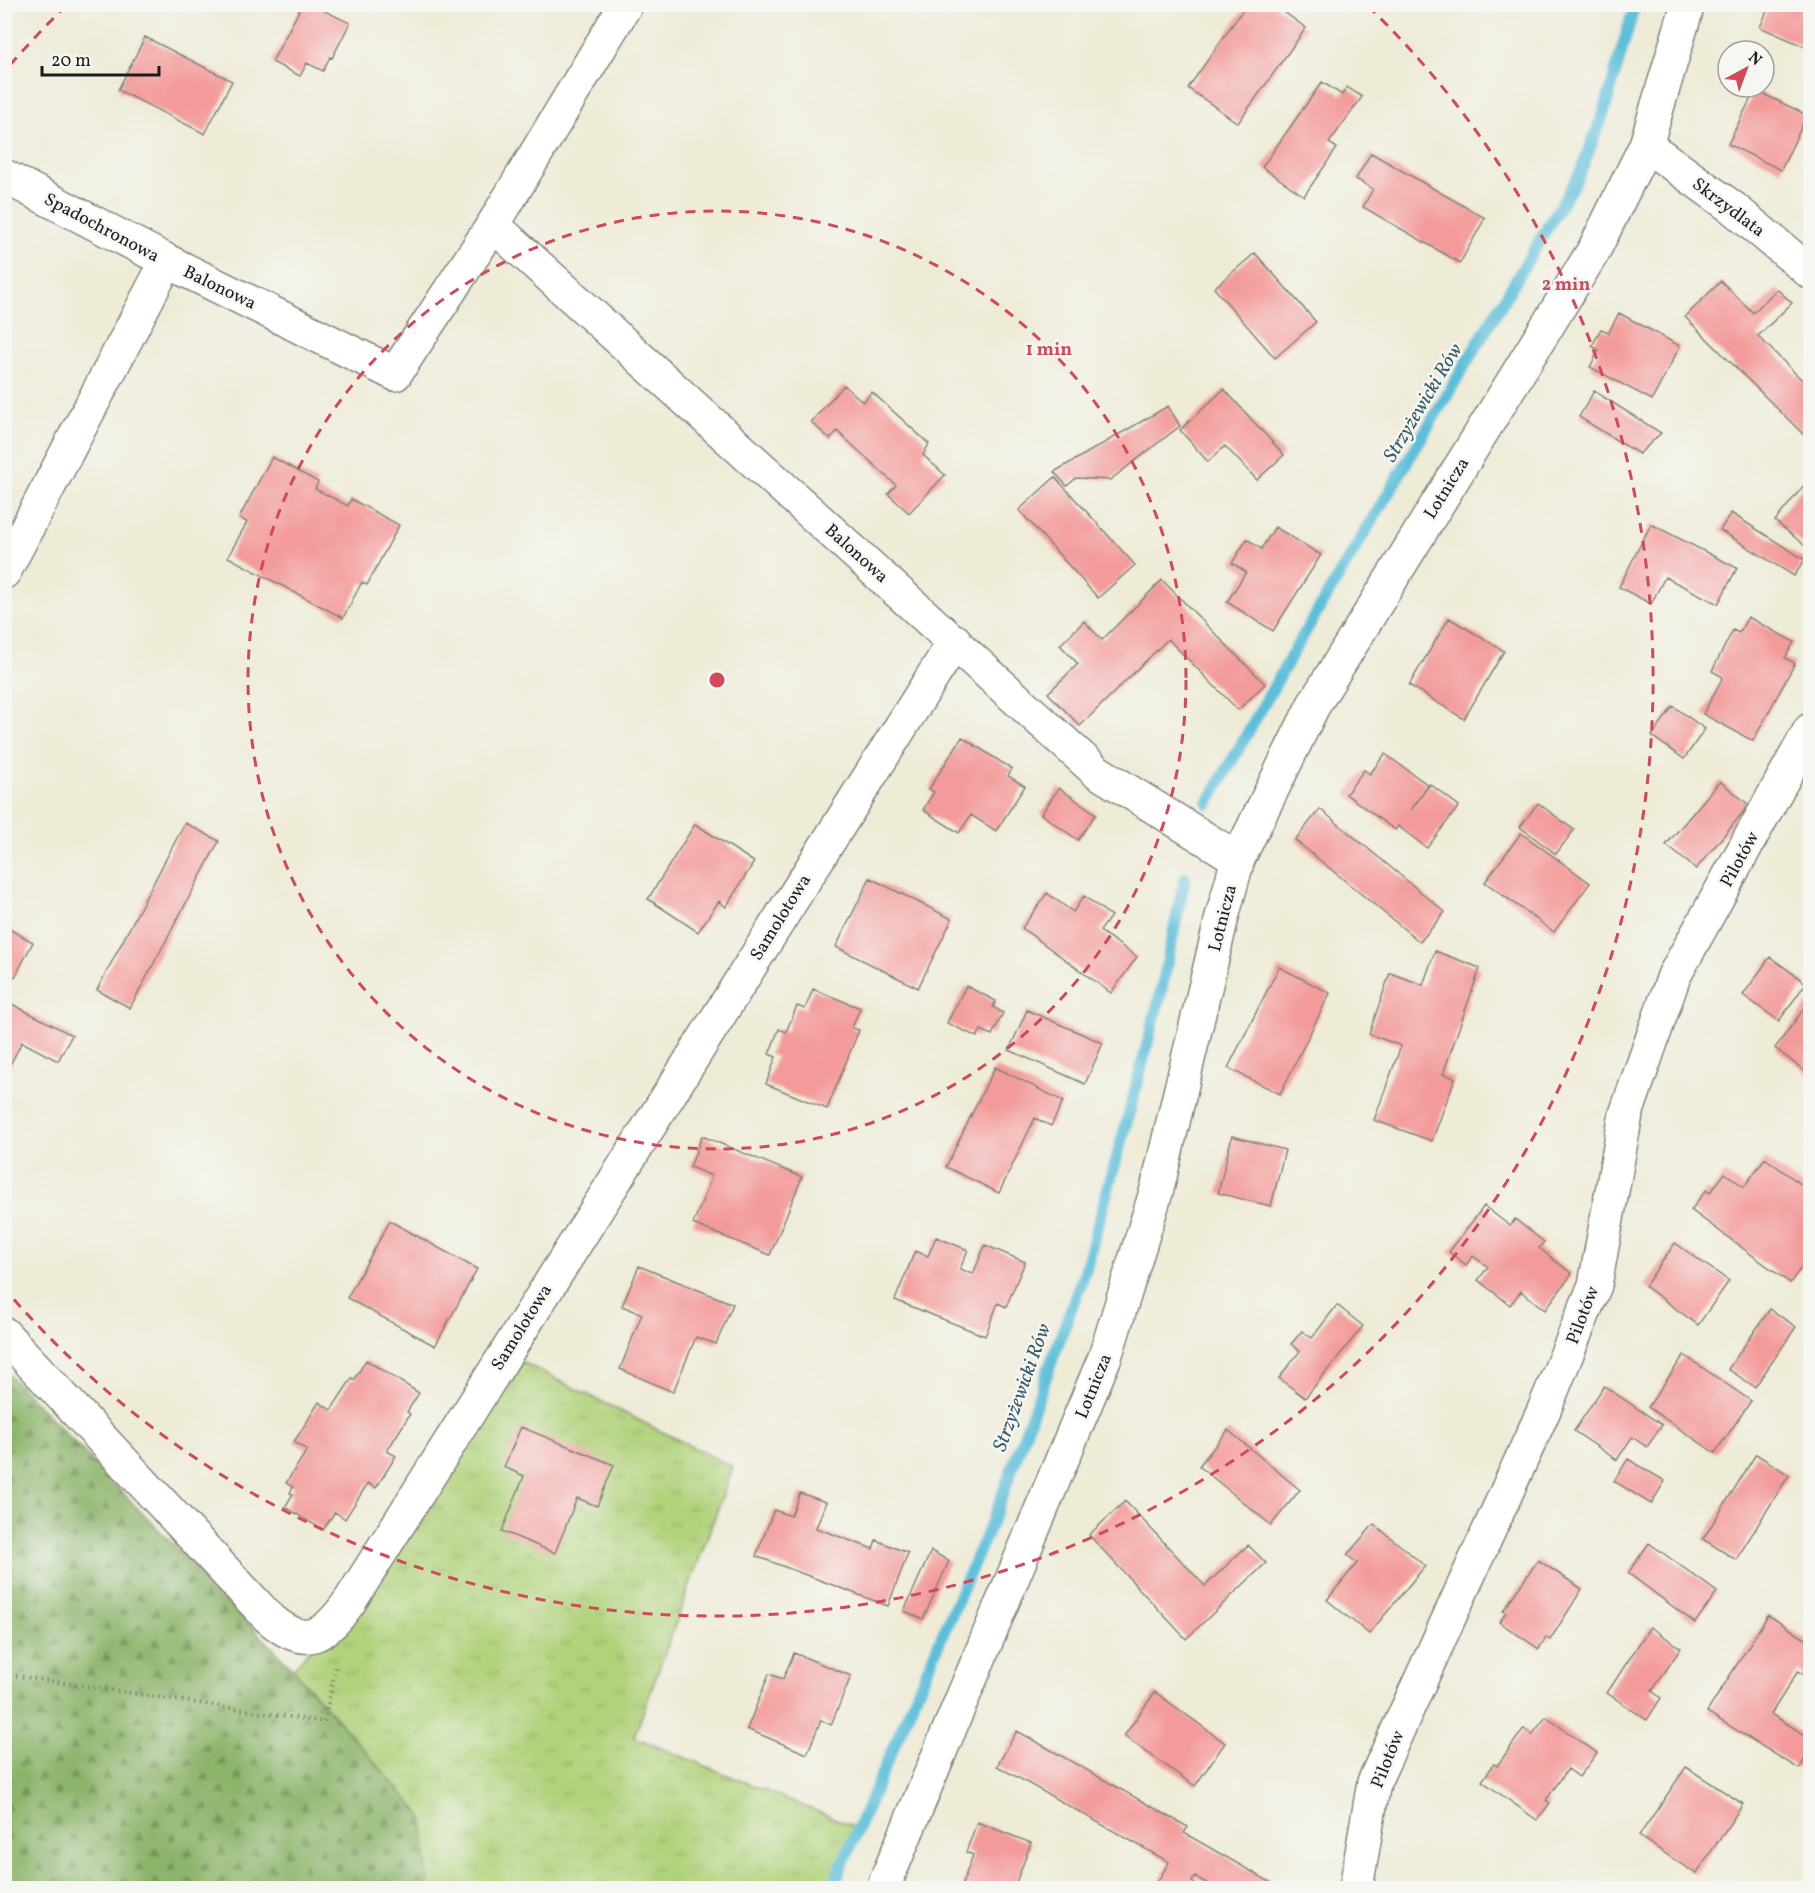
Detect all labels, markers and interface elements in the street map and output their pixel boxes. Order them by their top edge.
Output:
scale bar [42,39,159,77]
north arrow [1716,39,1776,99]
text: N [1743,47,1766,72]
text: 20 m [51,49,91,74]
street label: Skrzydlata [1686,173,1770,244]
street label: Spadochronowa [39,187,163,269]
street label: Balonowa [179,260,260,317]
text: 2 min [1542,273,1590,298]
text: 1 min [1026,338,1072,363]
water label: Strzyżewicki Rów [1377,338,1470,468]
street label: Lotnicza [1419,453,1476,524]
street label: Balonowa [819,519,893,590]
centre of rings [707,670,727,690]
street label: Pilotów [1715,827,1766,892]
street label: Samolotowa [745,870,818,966]
street label: Lotnicza [1203,882,1244,954]
street label: Samolotowa [486,1280,559,1376]
street label: Pilotów [1561,1283,1606,1348]
water label: Strzyżewicki Rów [987,1320,1059,1456]
street label: Lotnicza [1070,1350,1119,1423]
street label: Pilotów [1366,1727,1411,1792]

